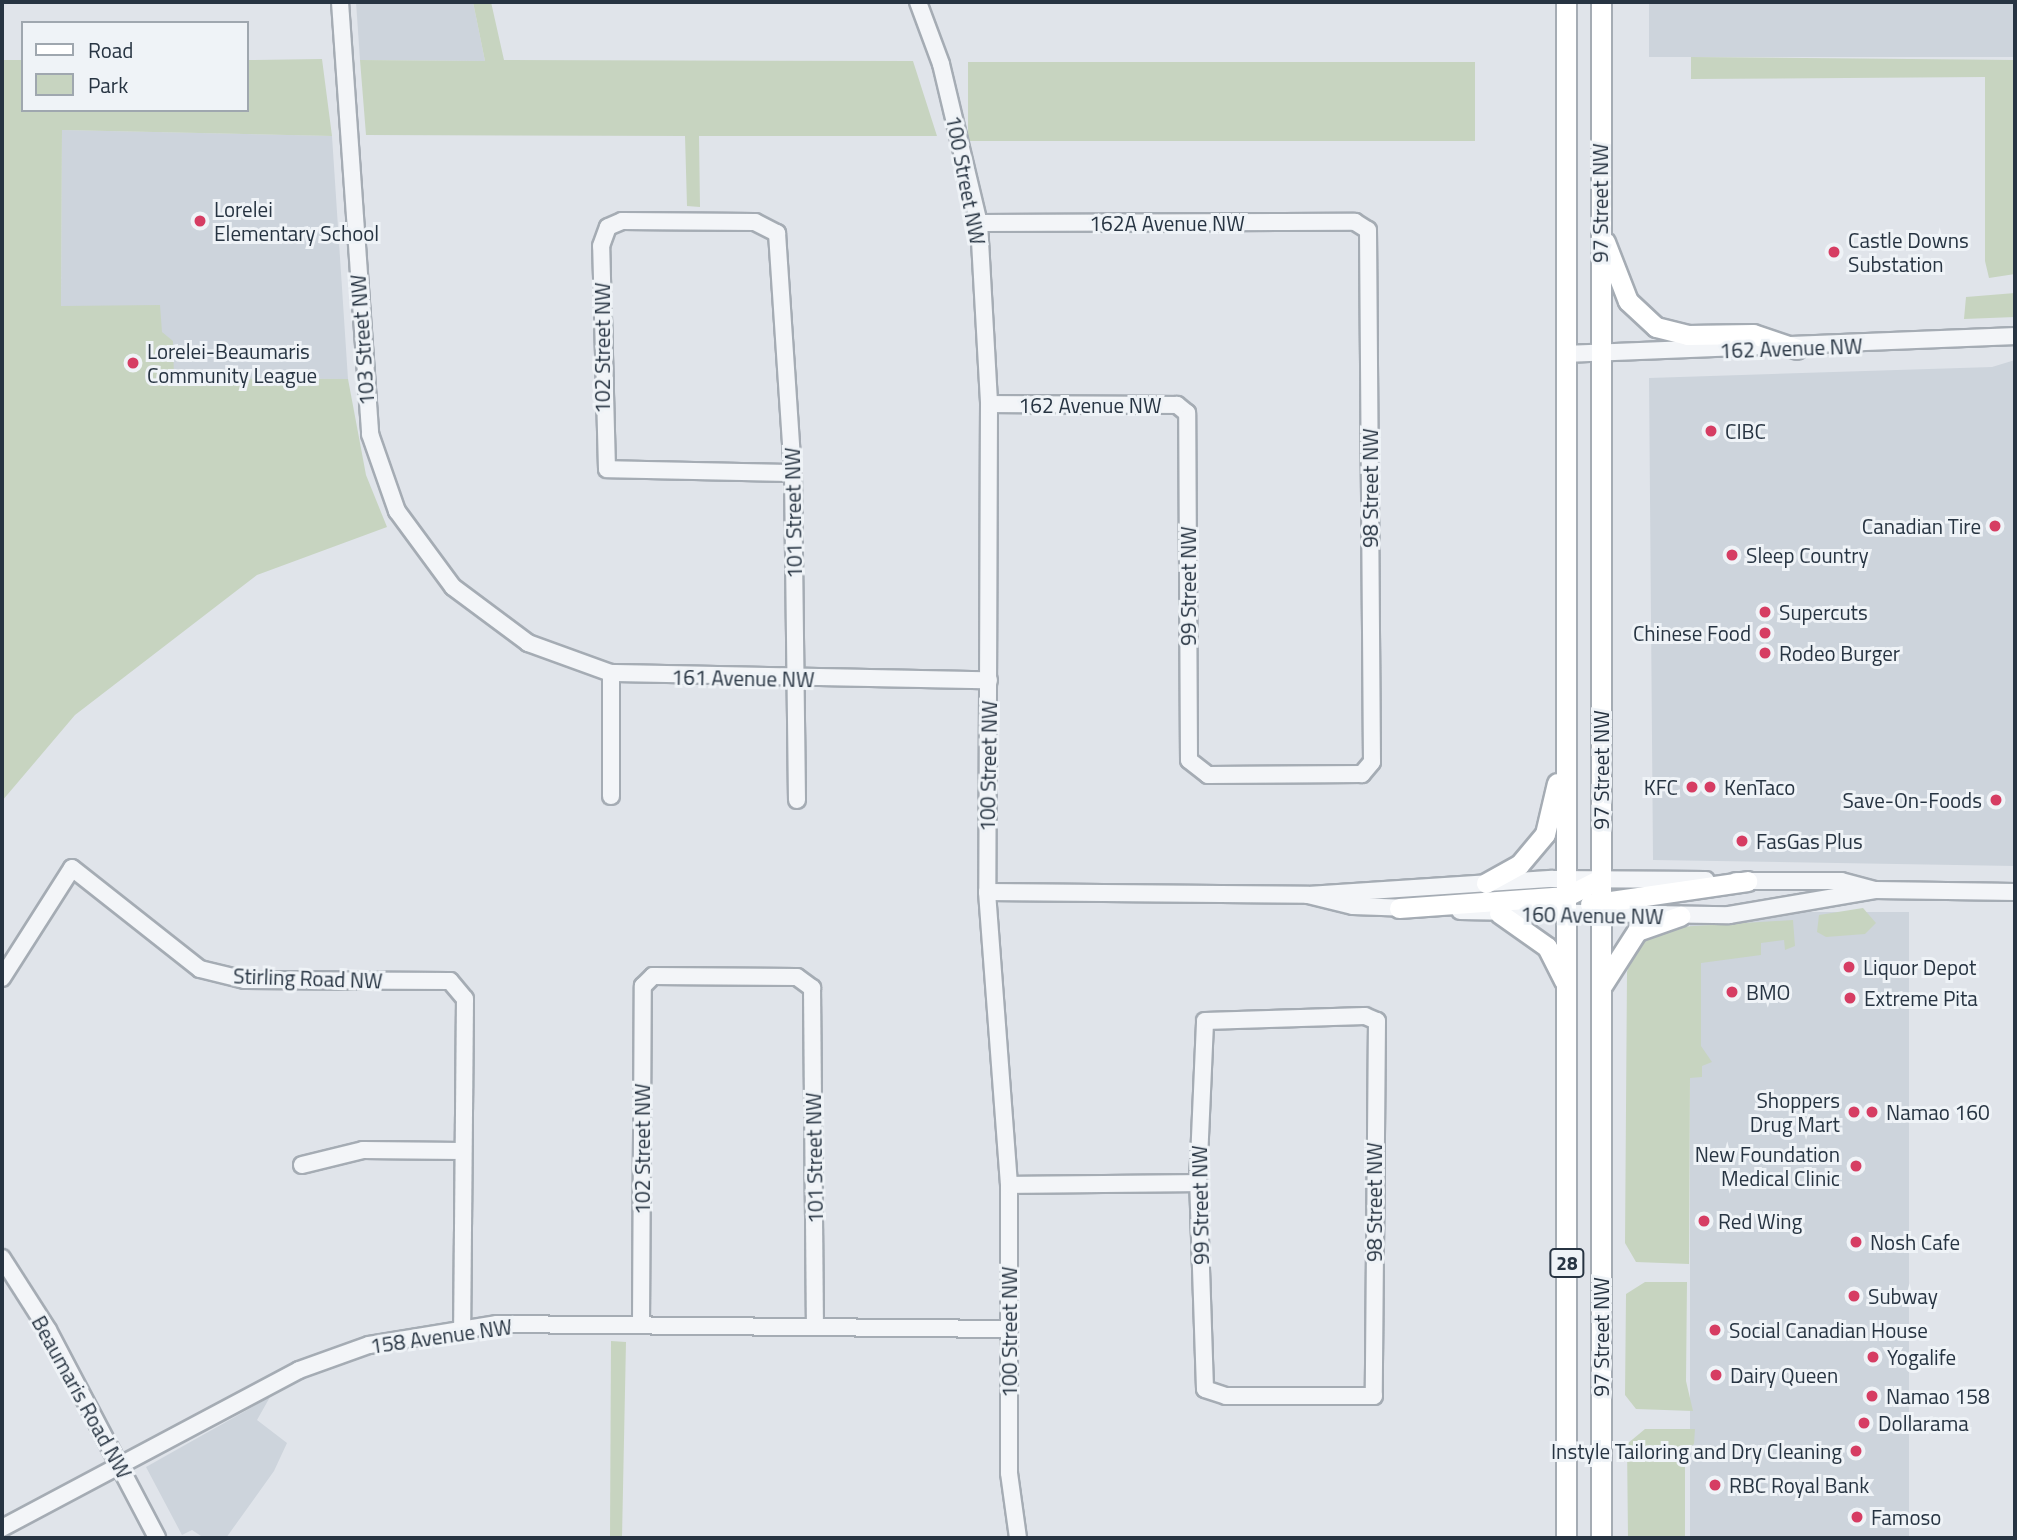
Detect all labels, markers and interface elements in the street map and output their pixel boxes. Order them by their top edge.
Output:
legend [21,21,248,112]
text: Road [88,34,133,66]
text: Park [88,69,128,101]
street label: 100 Street NW [941,113,991,247]
street label: 97 Street NW [1587,143,1613,263]
place label: Lorelei Elementary School [214,196,379,246]
street label: 162A Avenue NW [1089,210,1245,236]
marker: Lorelei Elementary School [192,213,208,229]
place label: Castle Downs Substation [1848,227,1969,277]
marker: Castle Downs Substation [1826,244,1842,260]
street label: 103 Street NW [345,274,379,406]
street label: 102 Street NW [589,282,615,414]
street label: 162 Avenue NW [1719,333,1863,363]
place label: Lorelei-Beaumaris Community League [147,338,317,388]
marker: Lorelei-Beaumaris Community League [125,355,141,371]
street label: 162 Avenue NW [1018,392,1162,418]
place label: CIBC [1725,418,1766,444]
marker: CIBC [1703,423,1719,439]
street label: 98 Street NW [1357,428,1383,548]
street label: 101 Street NW [779,447,807,579]
place label: Canadian Tire [1862,513,1981,539]
marker: Canadian Tire [1987,518,2003,534]
street label: 99 Street NW [1175,526,1201,646]
place label: Sleep Country [1746,542,1869,568]
marker: Sleep Country [1724,547,1740,563]
place label: Supercuts [1779,599,1868,625]
marker: Supercuts [1757,604,1773,620]
place label: Chinese Food [1633,620,1751,646]
marker: Chinese Food [1757,625,1773,641]
place label: Rodeo Burger [1779,640,1900,666]
marker: Rodeo Burger [1757,645,1773,661]
street label: 161 Avenue NW [671,664,815,692]
street label: 100 Street NW [974,700,1002,832]
street label: 97 Street NW [1588,710,1614,830]
place label: KFC [1644,774,1678,800]
place label: KenTaco [1724,774,1795,800]
marker: KFC [1684,779,1700,795]
marker: KenTaco [1702,779,1718,795]
place label: Save-On-Foods [1842,787,1982,813]
marker: Save-On-Foods [1988,792,2004,808]
place label: FasGas Plus [1756,828,1863,854]
marker: FasGas Plus [1734,833,1750,849]
street label: 160 Avenue NW [1520,901,1664,929]
place label: Liquor Depot [1863,954,1976,980]
marker: Liquor Depot [1841,959,1857,975]
street label: Stirling Road NW [233,963,383,993]
place label: BMO [1746,979,1790,1005]
marker: BMO [1724,984,1740,1000]
place label: Extreme Pita [1864,985,1978,1011]
marker: Extreme Pita [1842,990,1858,1006]
street label: 102 Street NW [629,1083,655,1215]
place label: Shoppers Drug Mart [1750,1087,1840,1137]
street label: 101 Street NW [800,1092,828,1224]
place label: Namao 160 [1886,1099,1990,1125]
marker: Shoppers Drug Mart [1846,1104,1862,1120]
marker: Namao 160 [1864,1104,1880,1120]
place label: New Foundation Medical Clinic [1695,1141,1840,1191]
street label: 98 Street NW [1361,1142,1387,1262]
street label: 99 Street NW [1186,1145,1214,1265]
marker: New Foundation Medical Clinic [1846,1156,1866,1176]
place label: Red Wing [1718,1208,1802,1234]
marker: Red Wing [1696,1213,1712,1229]
place label: Nosh Cafe [1870,1229,1960,1255]
marker: Nosh Cafe [1848,1234,1864,1250]
road number: 28 [1548,1247,1586,1278]
street label: 100 Street NW [996,1266,1022,1398]
street label: 97 Street NW [1588,1277,1614,1397]
place label: Subway [1868,1283,1938,1309]
marker: Subway [1846,1288,1862,1304]
street label: Beaumaris Road NW [27,1311,137,1483]
street label: 158 Avenue NW [368,1314,514,1358]
place label: Social Canadian House [1729,1317,1928,1343]
marker: Social Canadian House [1707,1322,1723,1338]
place label: Yogalife [1887,1344,1956,1370]
marker: Yogalife [1865,1349,1881,1365]
place label: Dairy Queen [1730,1362,1838,1388]
marker: Dairy Queen [1708,1367,1724,1383]
place label: Namao 158 [1886,1383,1990,1409]
marker: Namao 158 [1864,1388,1880,1404]
place label: Dollarama [1878,1410,1969,1436]
marker: Dollarama [1856,1415,1872,1431]
place label: Instyle Tailoring and Dry Cleaning [1551,1438,1842,1464]
marker: Instyle Tailoring and Dry Cleaning [1848,1443,1864,1459]
place label: RBC Royal Bank [1729,1472,1869,1498]
marker: RBC Royal Bank [1707,1477,1723,1493]
place label: Famoso [1871,1504,1941,1530]
marker: Famoso [1849,1509,1865,1525]

